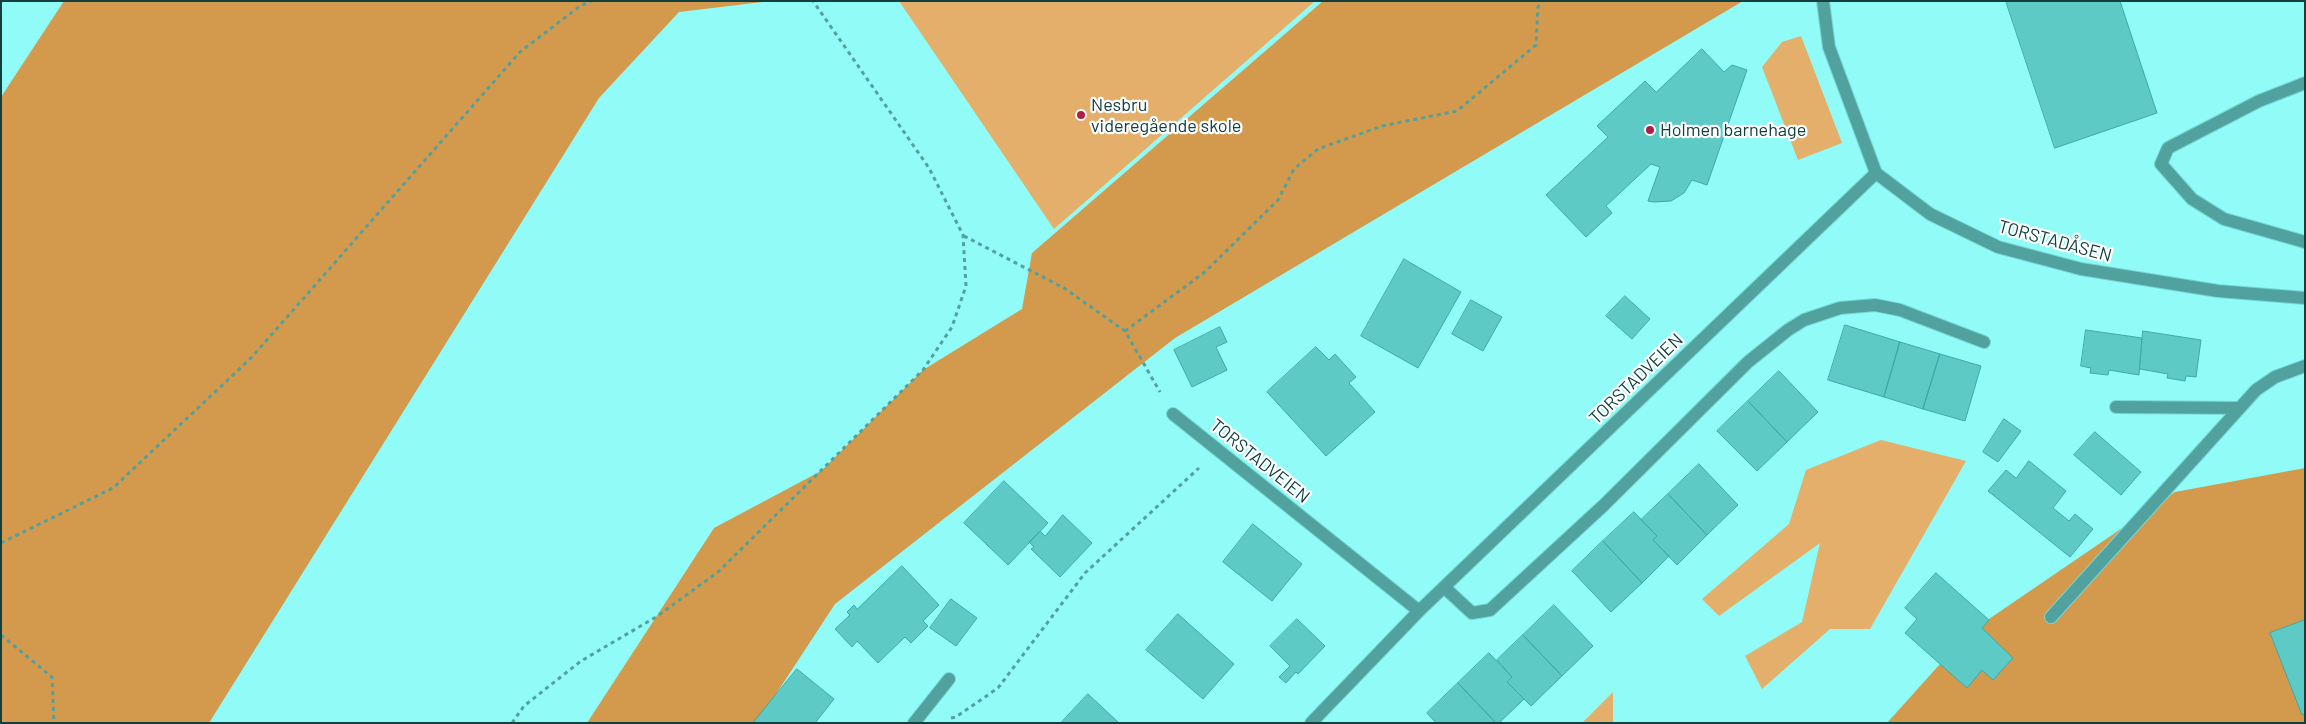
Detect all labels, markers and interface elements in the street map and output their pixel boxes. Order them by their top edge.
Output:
place label: Nesbru videregående skole [1091,94,1241,136]
marker: Nesbru videregående skole [1075,109,1087,121]
place label: Holmen barnehage [1660,119,1806,141]
marker: Holmen barnehage [1644,124,1656,136]
street label: TORSTADÅSEN [1996,215,2114,267]
street label: TORSTADVEIEN [1585,329,1687,429]
street label: TORSTADVEIEN [1206,414,1314,508]

